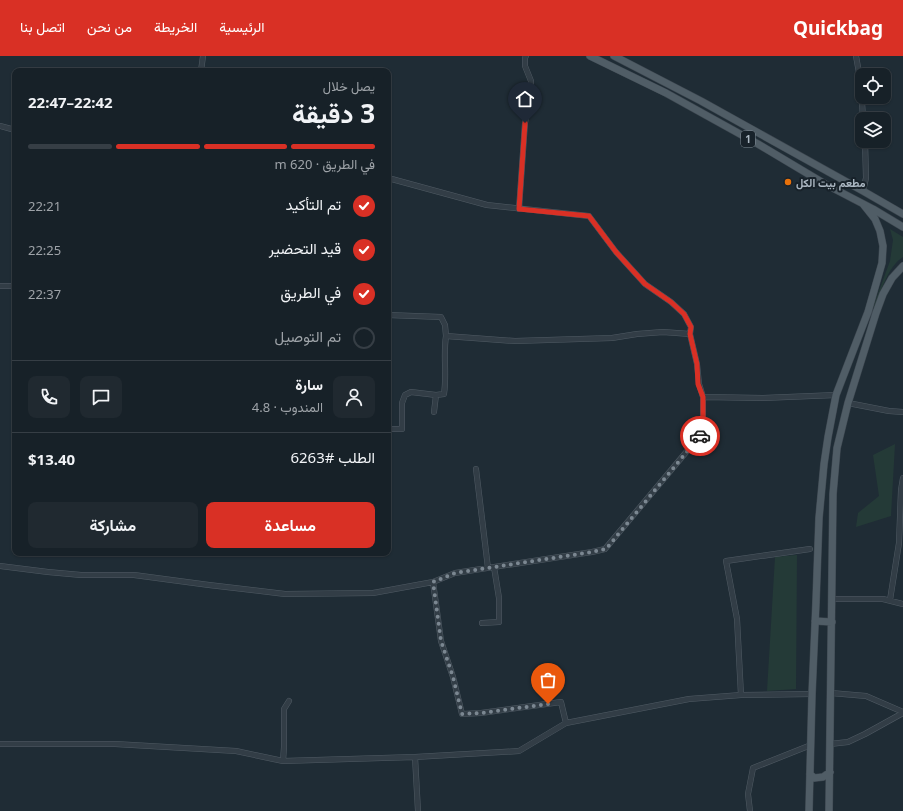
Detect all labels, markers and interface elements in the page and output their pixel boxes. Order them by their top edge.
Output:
text: Quickbag [793,15,883,41]
text: اتصل بنا [20,17,65,36]
text: من نحن [87,17,132,36]
text: الخريطة [154,17,197,36]
text: الرئيسية [219,17,265,36]
map controls [855,68,891,148]
button: locate [855,68,891,104]
text: يصل خلال [323,77,375,95]
pin [508,82,542,123]
icon: home [514,88,536,110]
text: 22:42–22:47 [28,92,113,112]
text: 3 دقيقة [292,95,375,131]
button: layers [855,112,891,148]
road number: 1 [741,131,755,147]
text: في الطريق · 620 m [275,155,375,173]
place label: مطعم بيت الكل [796,175,865,191]
marker: مطعم بيت الكل [783,177,793,187]
text: تم التأكيد [285,194,341,214]
icon: check [353,195,375,217]
text: 22:21 [28,197,61,215]
text: قيد التحضير [269,238,341,258]
icon: check [353,239,375,261]
text: 22:25 [28,241,61,259]
text: في الطريق [281,282,341,302]
icon: check [353,283,375,305]
text: 22:37 [28,285,61,303]
text: تم التوصيل [275,326,341,346]
text: سارة [295,374,323,394]
button: phone [28,376,70,418]
button: chat [80,376,122,418]
button: person [333,376,375,418]
text: المندوب · 4.8 [252,398,323,416]
courier [680,416,720,456]
icon: car [689,425,711,447]
text: الطلب #6263 [290,447,375,467]
text: $13.40 [28,449,75,469]
button: مشاركة [28,502,198,548]
button: مساعدة [206,502,375,548]
pin [531,663,565,704]
icon: bag [537,669,559,691]

